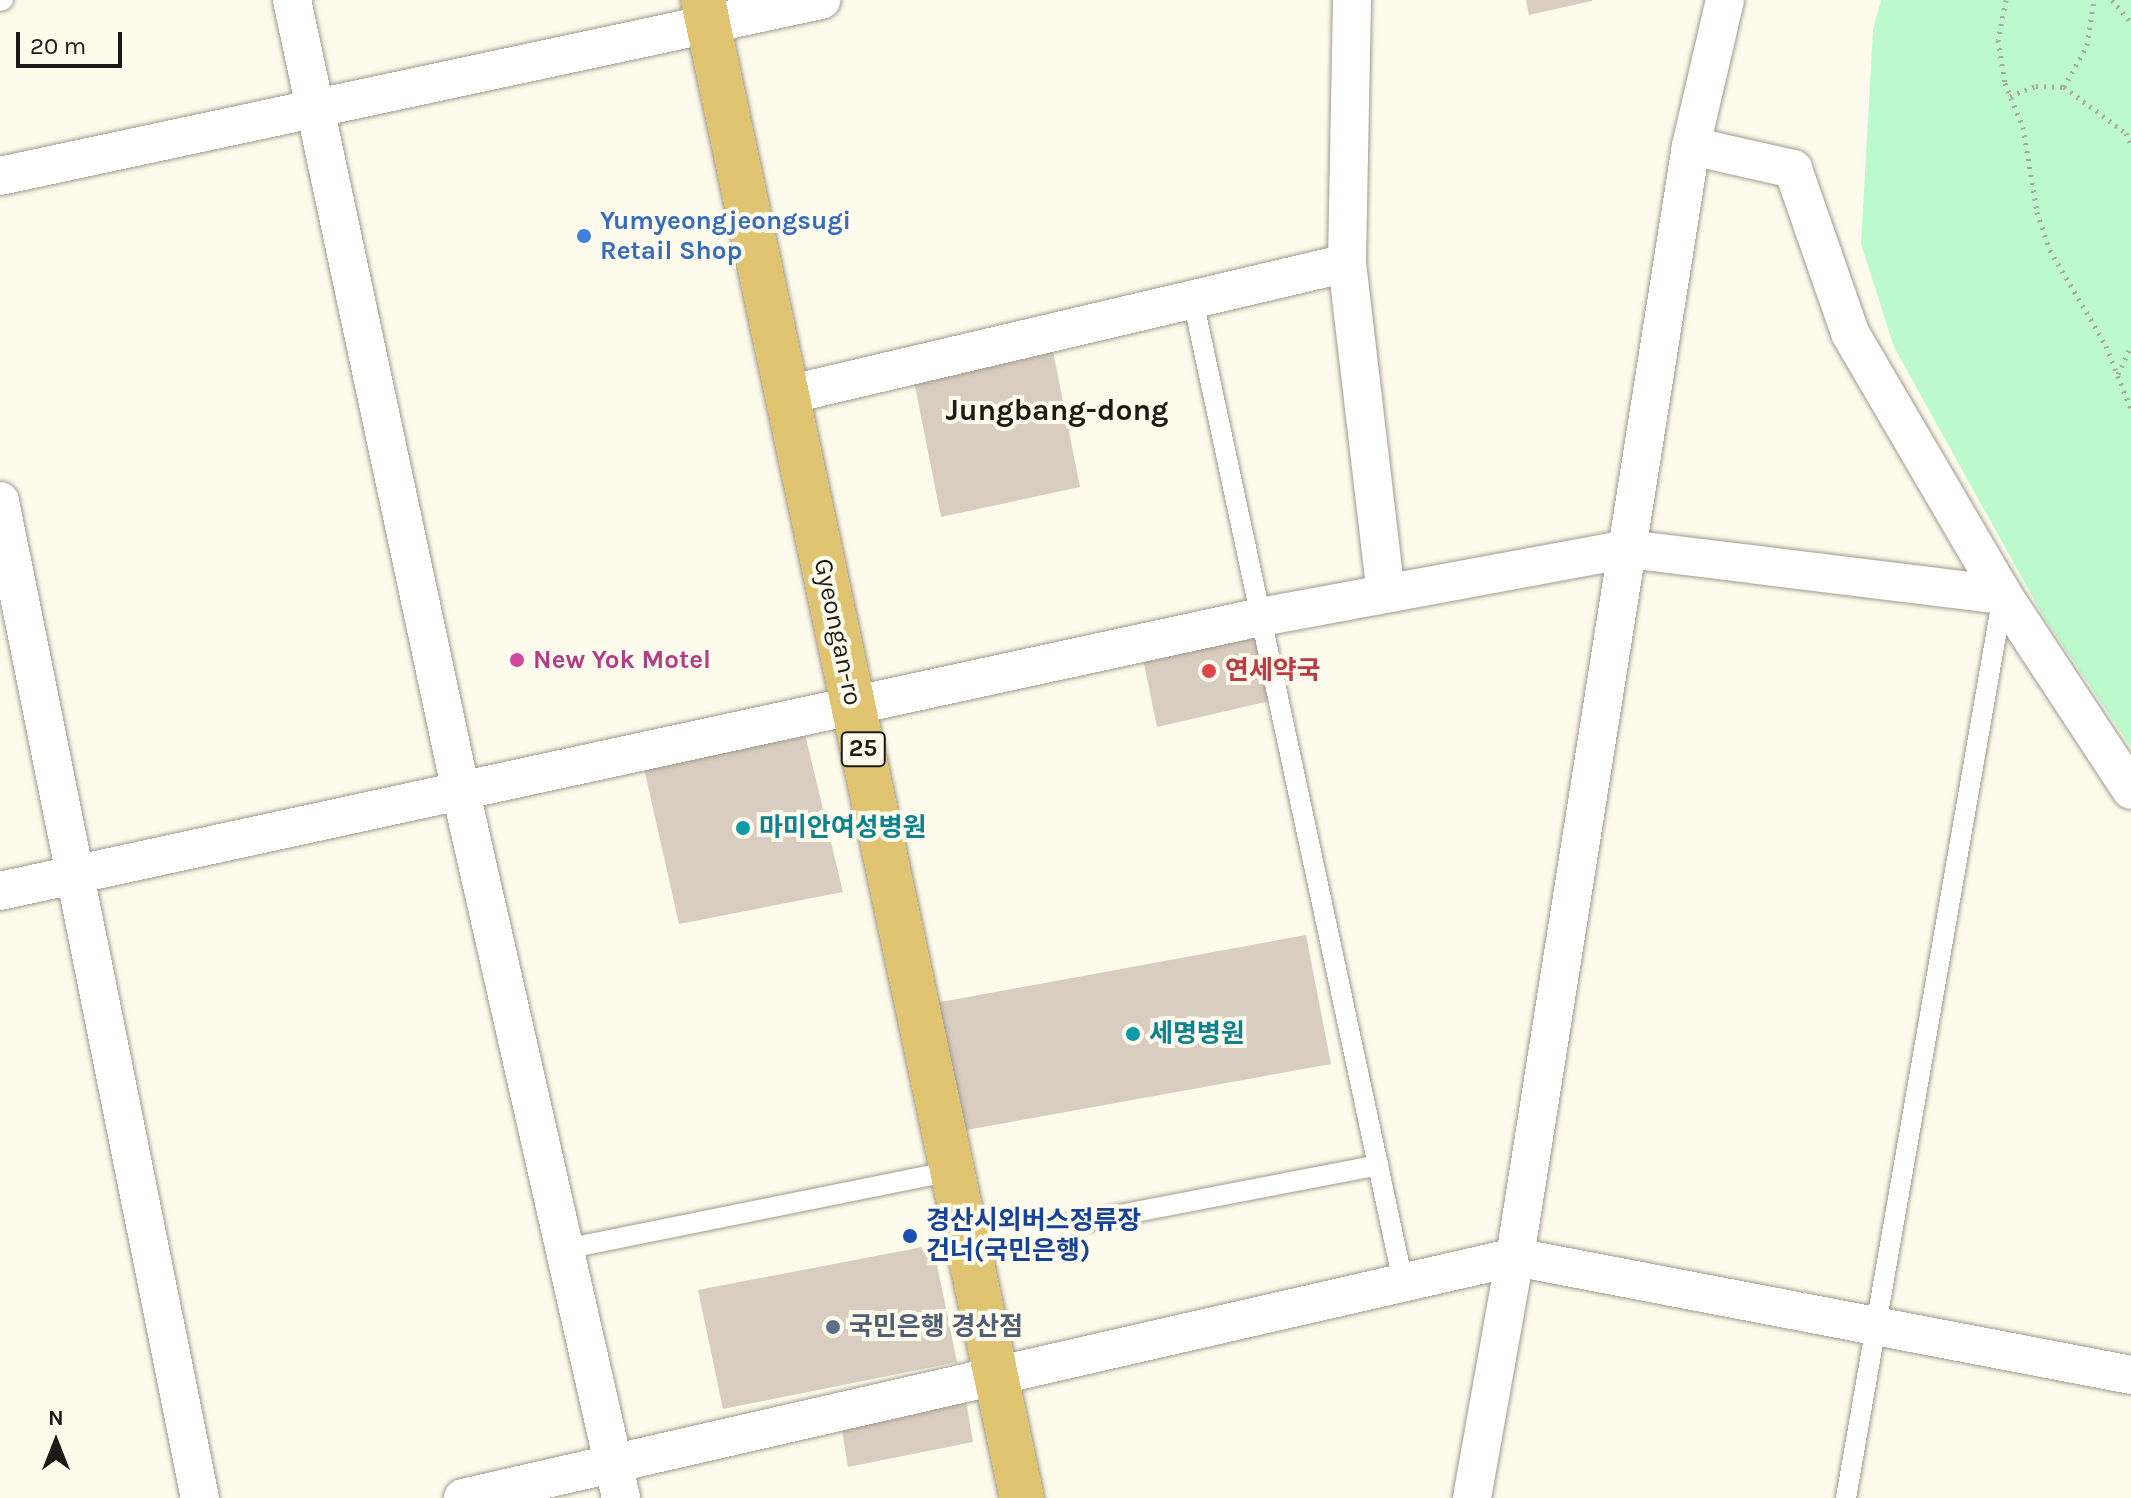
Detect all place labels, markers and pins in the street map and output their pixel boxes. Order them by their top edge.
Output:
place label: Yumyeongjeongsugi Retail Shop [600,205,851,266]
marker: Yumyeongjeongsugi Retail Shop [575,227,593,245]
place label: New Yok Motel [533,644,711,676]
marker: New Yok Motel [508,651,526,669]
place label: 연세약국 [1225,655,1321,687]
marker: 연세약국 [1200,662,1218,680]
place label: 마미안여성병원 [759,812,926,844]
marker: 마미안여성병원 [734,819,752,837]
place label: 세명병원 [1149,1018,1245,1050]
marker: 세명병원 [1124,1025,1142,1043]
place label: 경산시외버스정류장 건너(국민은행) [926,1205,1141,1266]
marker: 경산시외버스정류장 건너(국민은행) [901,1227,919,1245]
place label: 국민은행 경산점 [849,1311,1023,1343]
marker: 국민은행 경산점 [824,1318,842,1336]

